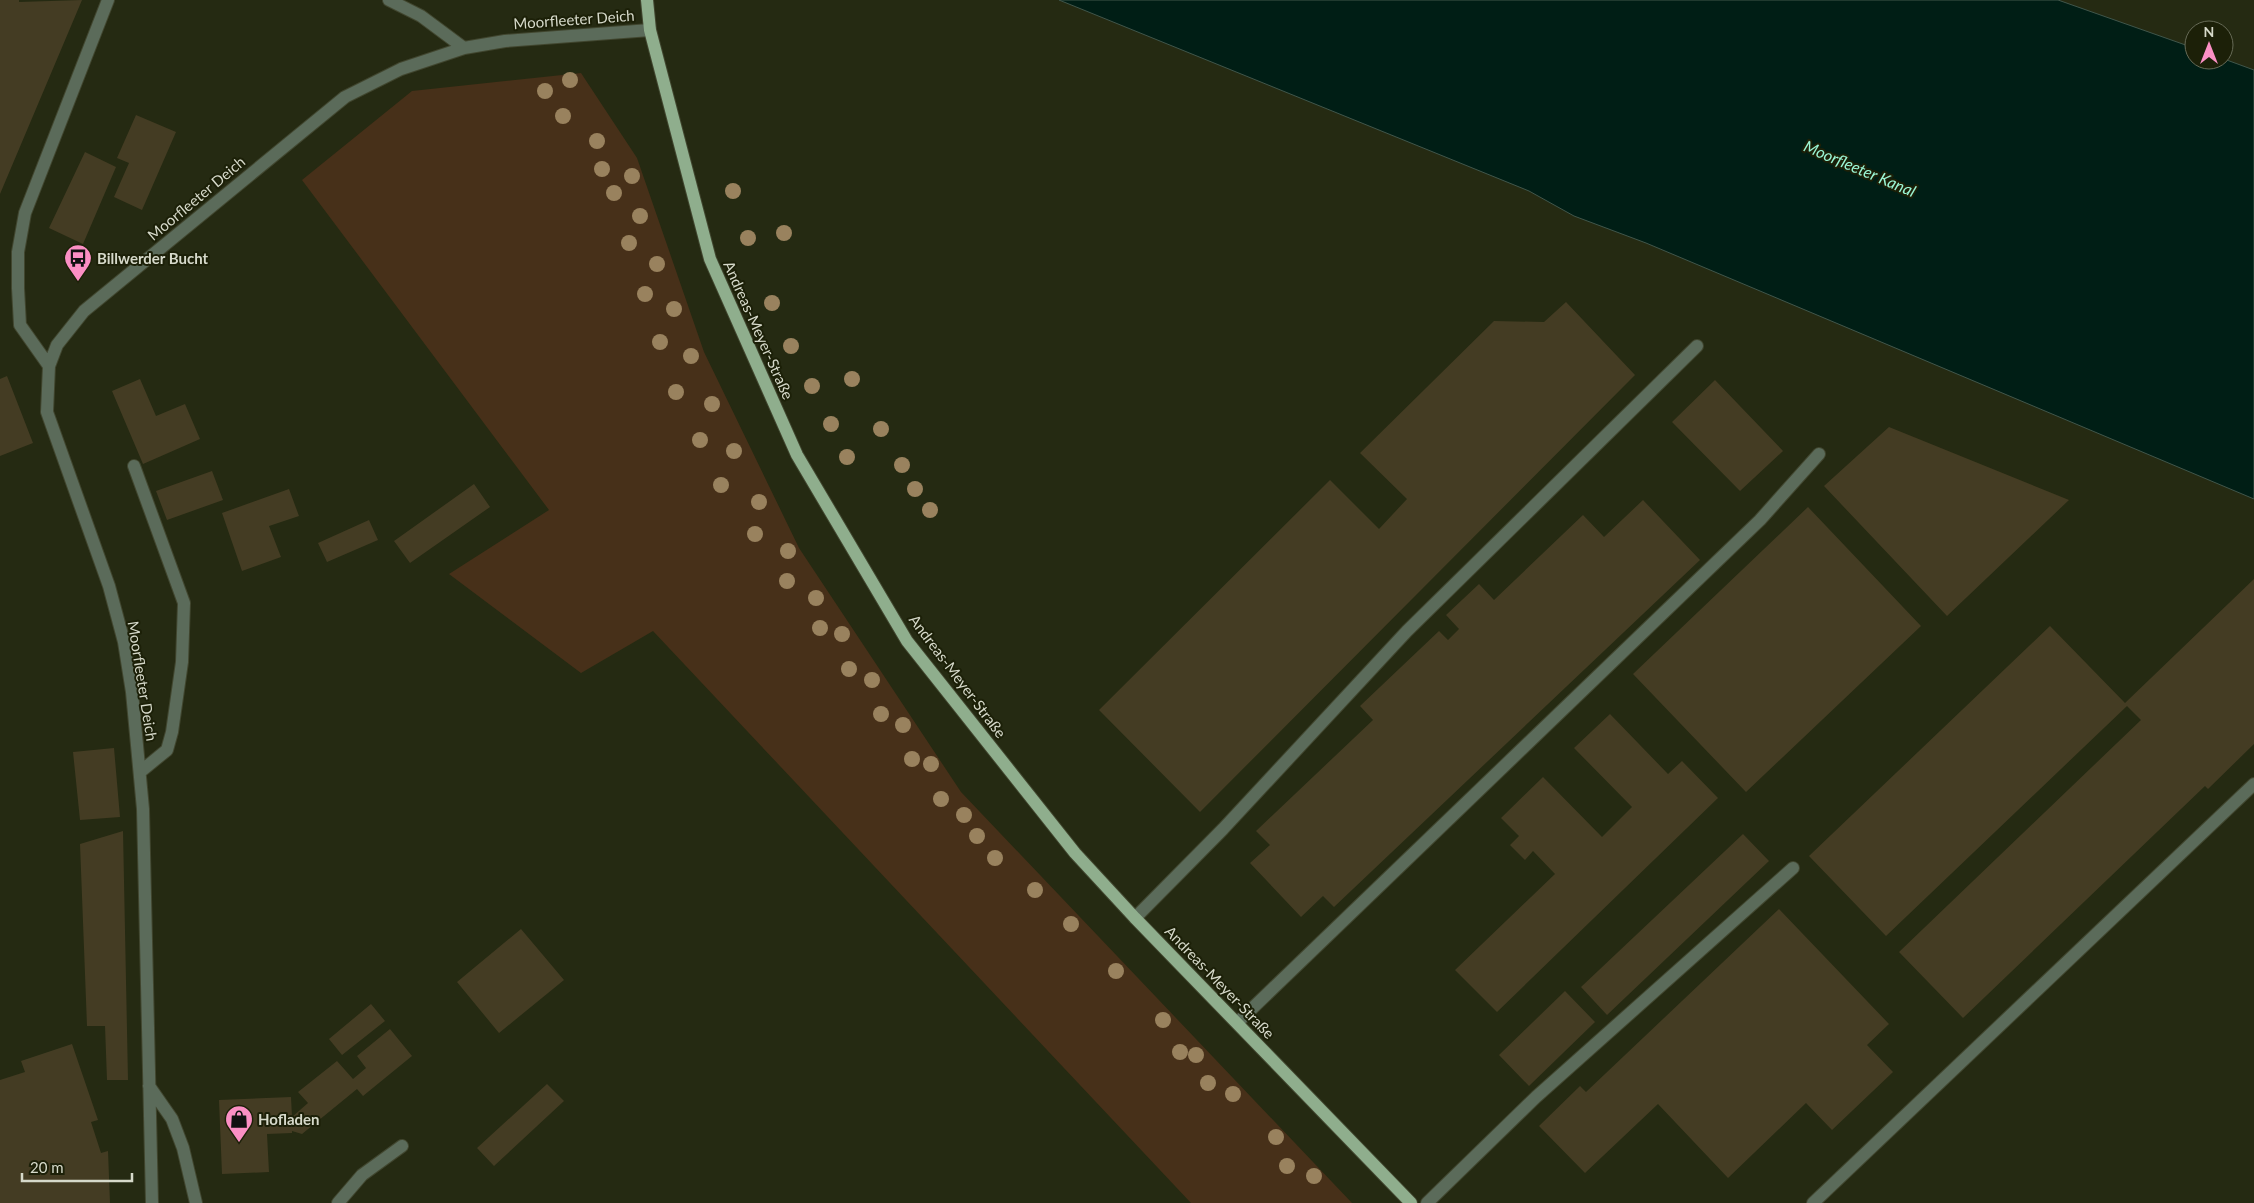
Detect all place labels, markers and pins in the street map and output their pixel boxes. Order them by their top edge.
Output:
bus stop icon: Billwerder Bucht [63,243,93,282]
place label: Billwerder Bucht [97,249,209,267]
shop icon: Hofladen [224,1104,254,1143]
place label: Hofladen [258,1110,320,1128]

